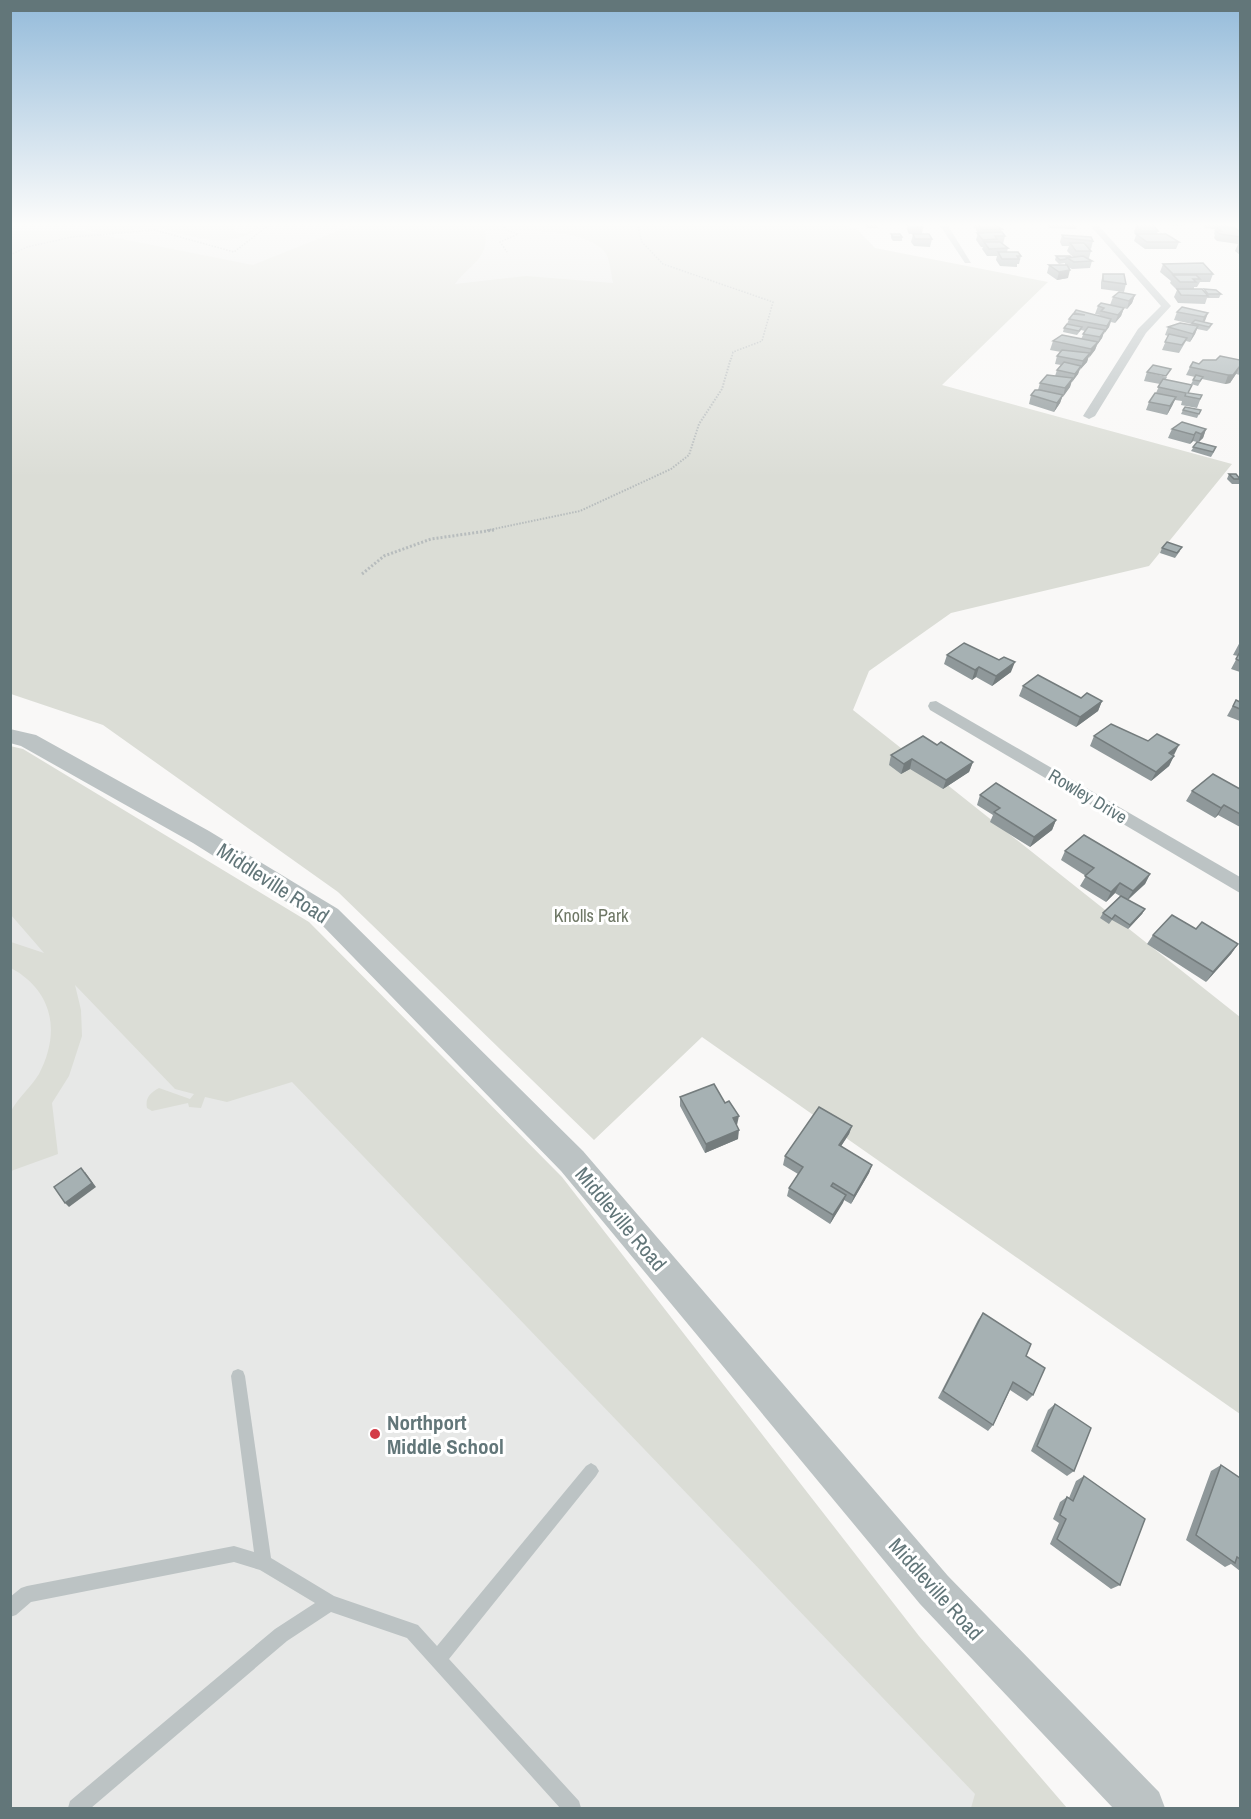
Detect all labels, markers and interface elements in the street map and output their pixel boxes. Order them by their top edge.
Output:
street label: Rowley Drive [1044,763,1132,829]
street label: Middleville Road [211,836,335,930]
park label: Knolls Park [554,903,629,928]
street label: Middleville Road [569,1161,673,1277]
place label: Northport Middle School [387,1408,504,1461]
marker: Northport Middle School [368,1427,382,1441]
street label: Middleville Road [882,1532,990,1646]

